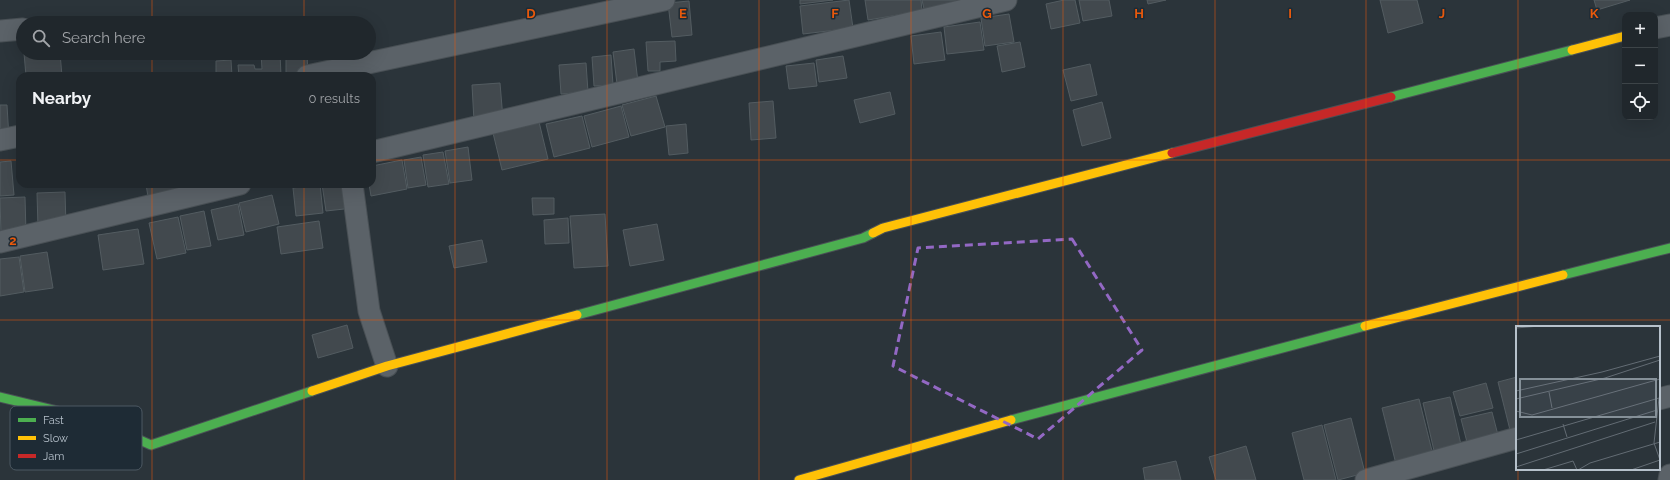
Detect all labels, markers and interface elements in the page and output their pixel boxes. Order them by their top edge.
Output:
text: D [526,6,536,21]
text: E [679,6,687,21]
text: F [831,6,839,21]
text: G [982,6,992,21]
text: H [1134,6,1144,21]
text: I [1288,6,1292,21]
text: J [1439,6,1445,21]
text: K [1590,6,1599,21]
map controls [1622,12,1658,120]
button: + [1622,12,1658,48]
search box [16,16,376,60]
icon: search [30,27,52,49]
text: Search here [62,29,145,47]
button: − [1622,48,1658,84]
button: locate [1622,84,1658,120]
text: Nearby [32,88,91,108]
text: 0 results [309,91,360,106]
text: 2 [9,233,17,248]
inset map [1516,326,1660,470]
legend [10,406,142,470]
text: Fast [43,414,64,427]
text: Slow [43,432,68,445]
text: Jam [43,450,64,463]

